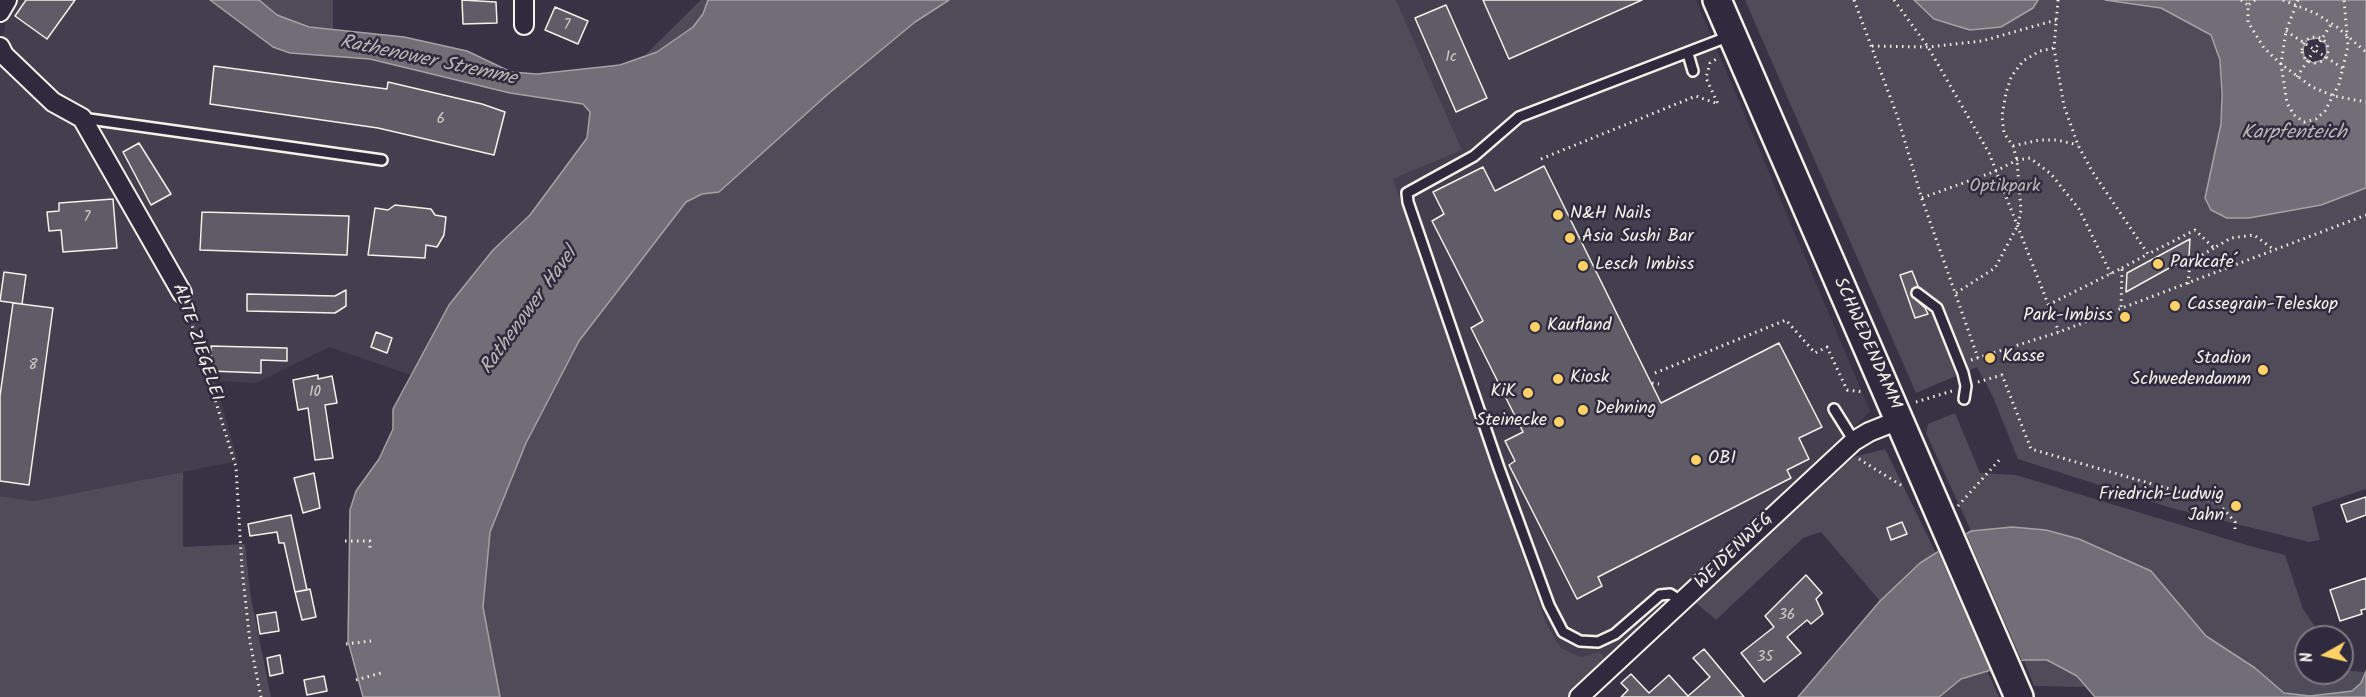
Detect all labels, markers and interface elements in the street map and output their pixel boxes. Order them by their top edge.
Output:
house number: 7 [564,17,570,35]
water label: Rathenower Stremme [337,32,519,92]
house number: 1c [1445,49,1457,67]
house number: 6 [437,111,445,129]
water label: Karpfenteich [2241,123,2347,147]
park label: Optikpark [1970,177,2040,199]
place label: N&H Nails [1570,204,1651,226]
marker: N&H Nails [1551,208,1565,222]
house number: 7 [84,209,90,227]
place label: Asia Sushi Bar [1582,227,1693,249]
marker: Asia Sushi Bar [1563,231,1577,245]
water label: Rathenower Havel [476,244,584,380]
place label: Parkcafe´ [2170,253,2238,275]
place label: Lesch Imbiss [1595,255,1694,277]
marker: Parkcafe´ [2151,257,2165,271]
marker: Lesch Imbiss [1576,259,1590,273]
street label: SCHWEDENDAMM [1827,275,1905,413]
street label: ALTE ZIEGELEI [166,281,226,405]
place label: Cassegrain-Teleskop [2187,295,2338,317]
marker: Cassegrain-Teleskop [2168,299,2182,313]
place label: Park-Imbiss [2023,306,2113,328]
marker: Park-Imbiss [2118,310,2132,324]
place label: Kaufland [1547,316,1612,338]
marker: Kaufland [1528,320,1542,334]
place label: Kasse [2002,347,2045,369]
place label: Stadion Schwedendamm [2131,349,2251,392]
marker: Kasse [1983,351,1997,365]
house number: 8 [28,357,38,375]
marker: Stadion Schwedendamm [2256,363,2270,377]
place label: Kiosk [1570,368,1609,390]
marker: Kiosk [1551,372,1565,386]
place label: KiK [1490,382,1516,404]
house number: 10 [309,384,321,402]
marker: KiK [1521,386,1535,400]
place label: Dehning [1595,399,1656,421]
marker: Dehning [1576,403,1590,417]
place label: Steinecke [1476,411,1547,433]
marker: Steinecke [1552,415,1566,429]
place label: OBI [1708,449,1736,471]
marker: OBI [1689,453,1703,467]
place label: Friedrich-Ludwig Jahn [2099,485,2224,528]
marker: Friedrich-Ludwig Jahn [2229,499,2243,513]
street label: WEIDENWEG [1691,509,1779,595]
house number: 36 [1779,607,1795,625]
north arrow [2294,625,2354,685]
house number: 35 [1757,649,1773,667]
text: N [2295,651,2321,664]

